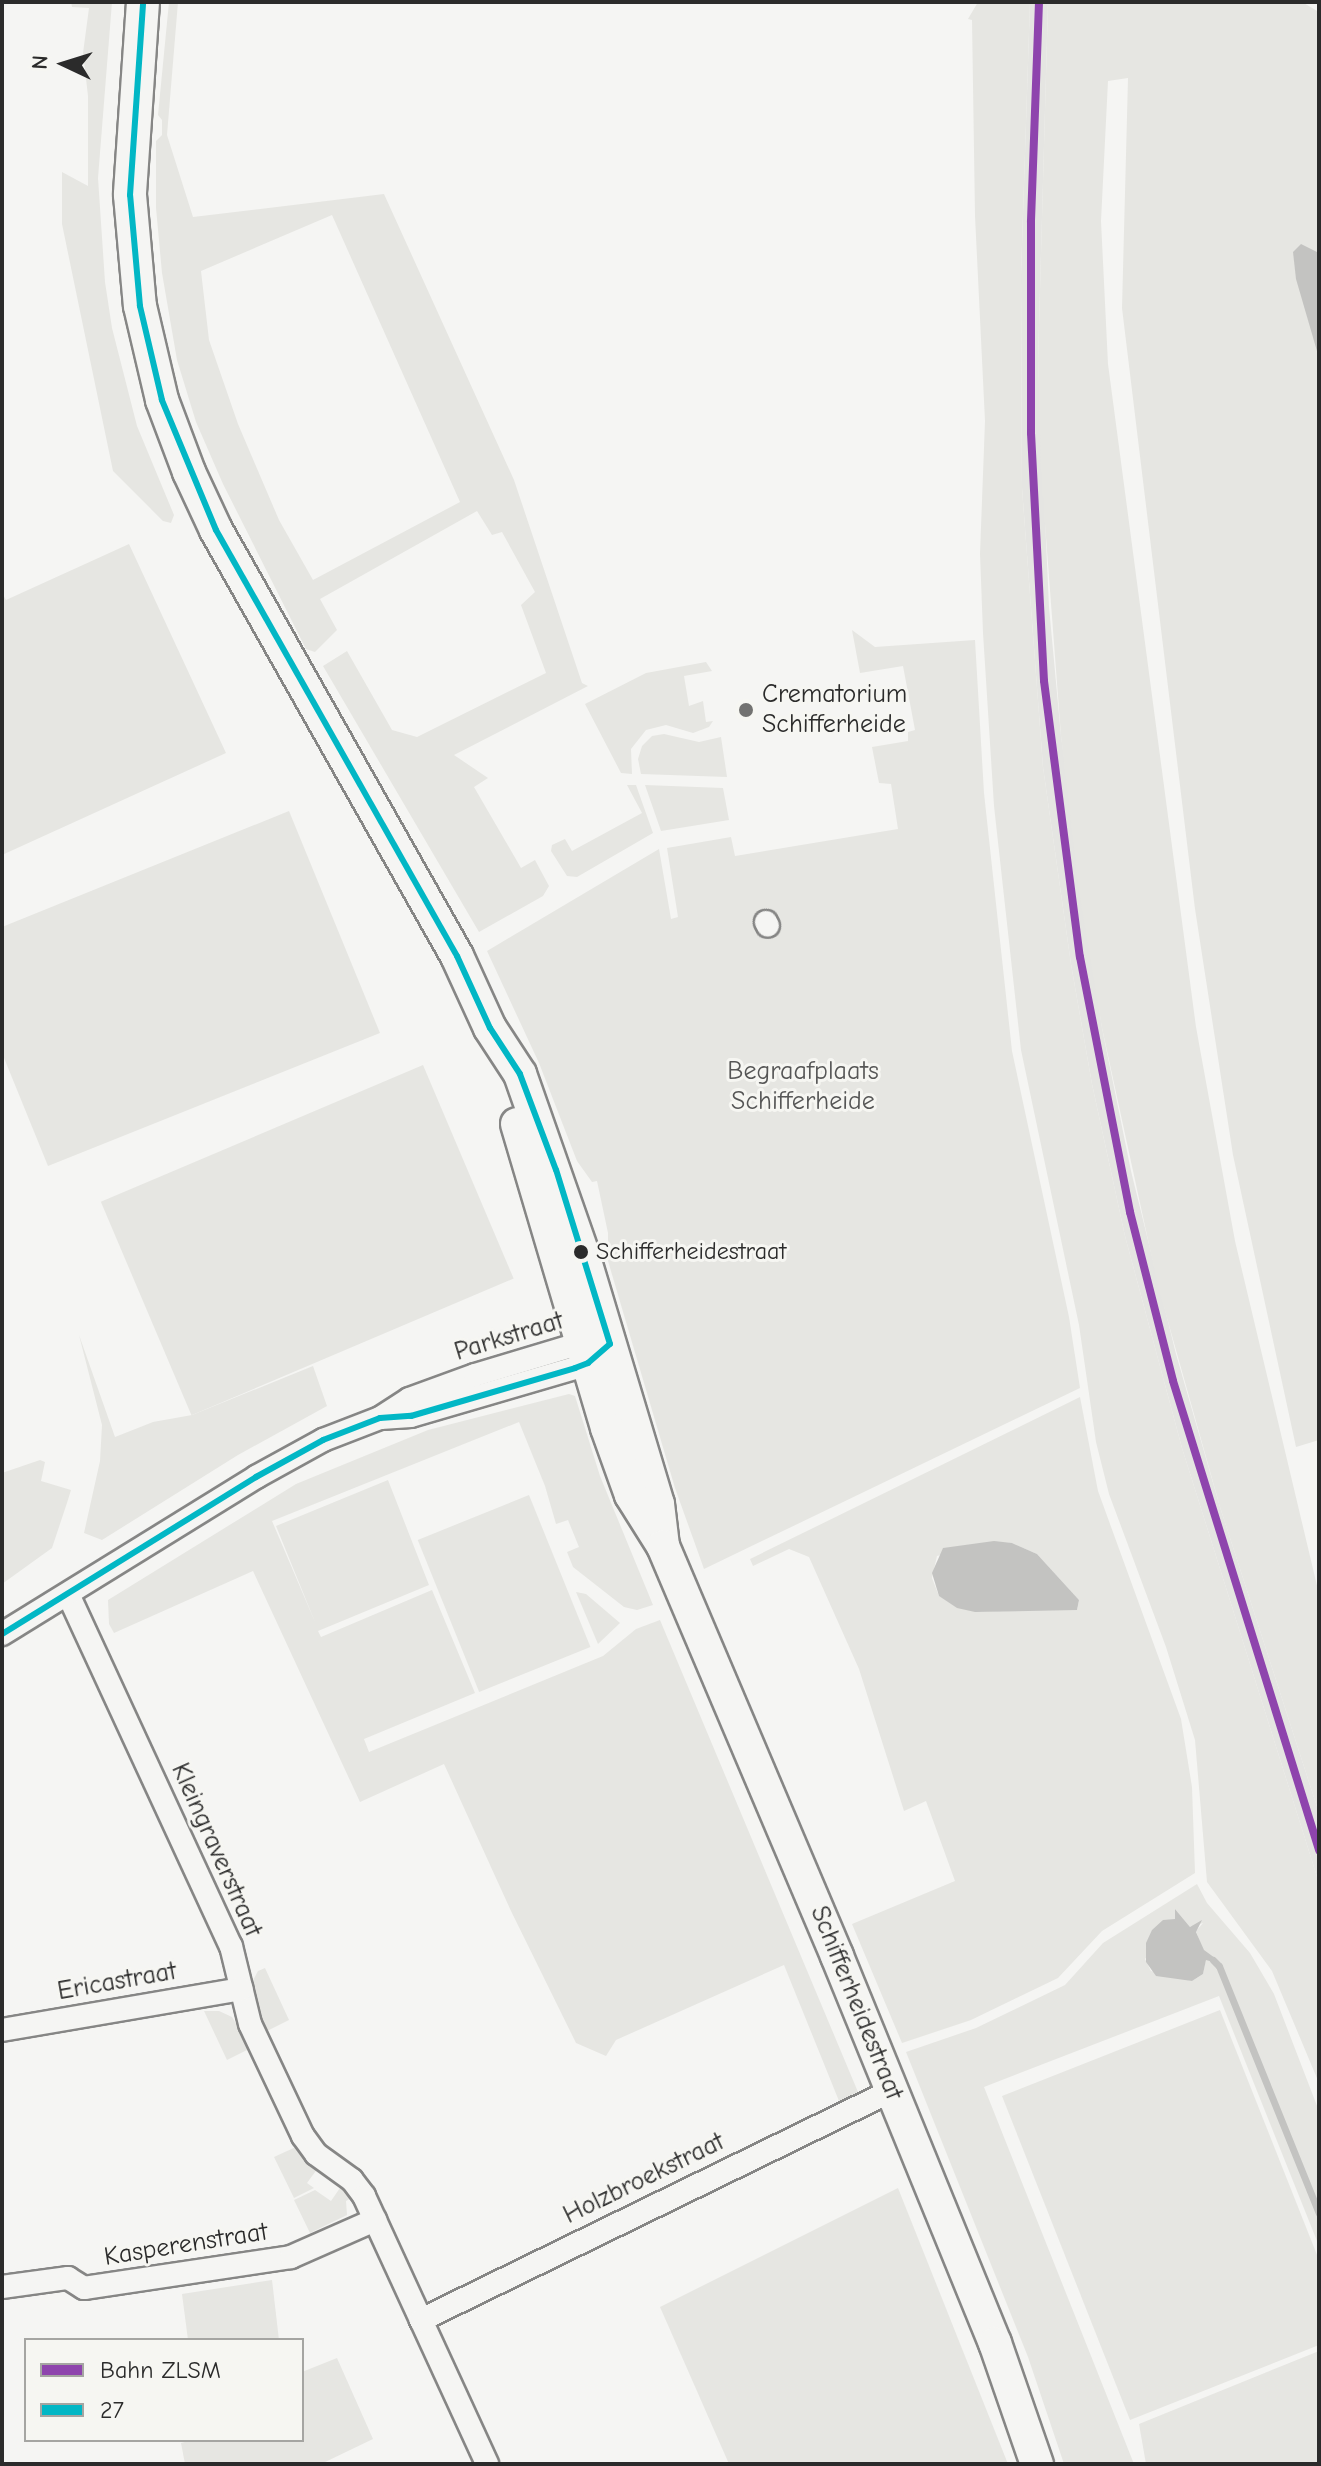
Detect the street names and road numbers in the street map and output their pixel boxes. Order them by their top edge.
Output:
street label: Parkstraat [451,1306,567,1368]
street label: Kleingraverstraat [164,1758,268,1942]
street label: Schifferheidestraat [803,1902,909,2104]
street label: Ericastraat [55,1956,179,2008]
street label: Holzbroekstraat [559,2127,729,2231]
street label: Kasperenstraat [102,2217,270,2273]

